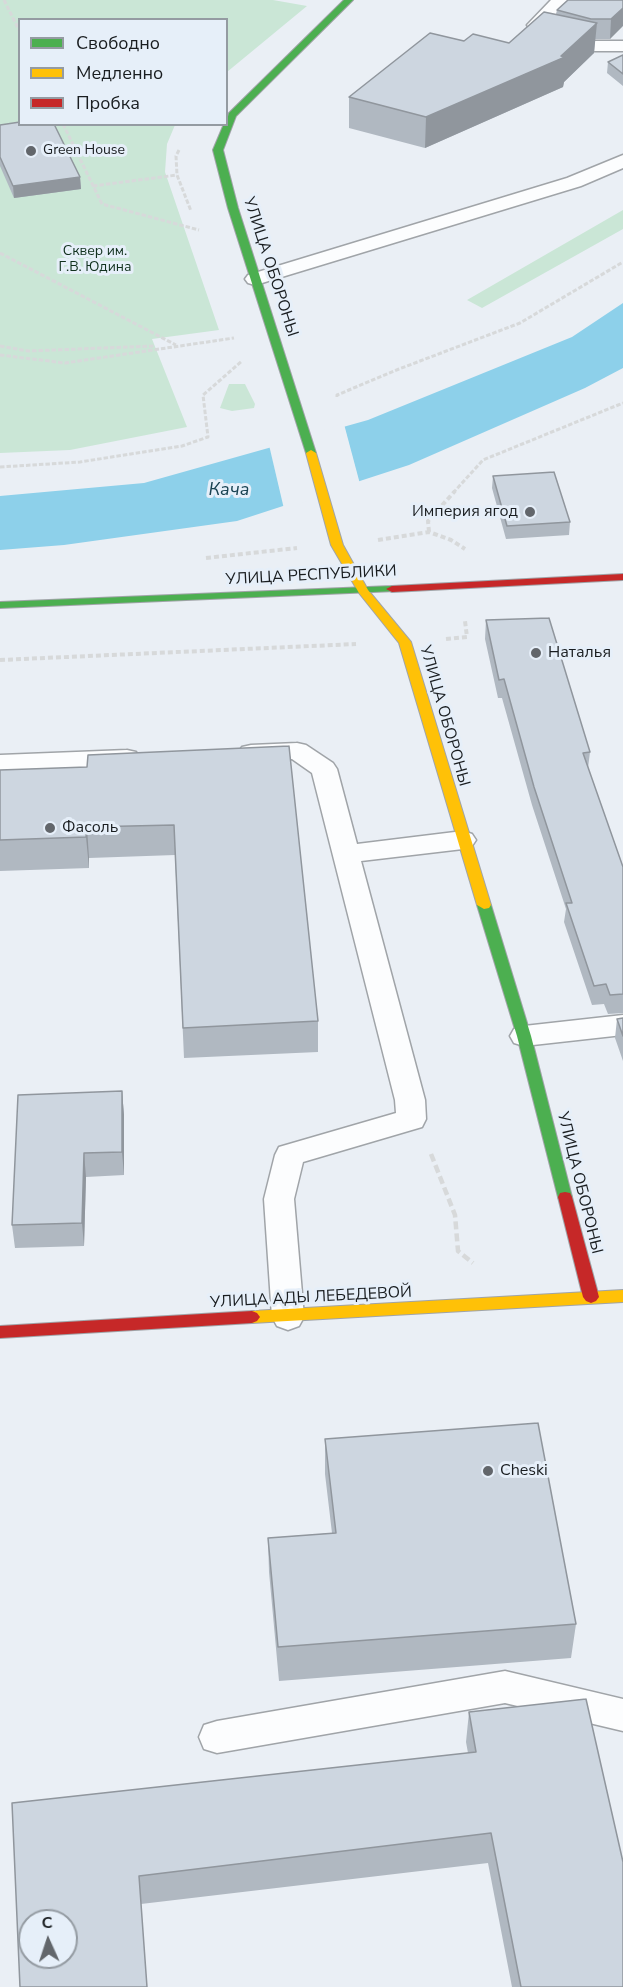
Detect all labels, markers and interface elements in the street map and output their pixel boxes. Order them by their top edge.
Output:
legend [18,18,228,126]
text: Свободно [76,31,160,55]
text: Медленно [76,61,163,85]
text: Пробка [76,91,140,115]
place label: Green House [43,143,125,159]
marker: Green House [24,144,38,158]
street label: УЛИЦА ОБОРОНЫ [238,195,302,339]
park label: Сквер им. Г.В. Юдина [58,244,132,276]
water label: Кача [209,480,249,502]
place label: Империя ягод [412,502,518,522]
marker: Империя ягод [523,505,537,519]
street label: УЛИЦА РЕСПУБЛИКИ [225,562,397,590]
street label: УЛИЦА ОБОРОНЫ [415,643,473,789]
place label: Наталья [548,643,611,663]
marker: Наталья [529,646,543,660]
place label: Фасоль [62,818,118,838]
marker: Фасоль [43,821,57,835]
street label: УЛИЦА ОБОРОНЫ [552,1110,606,1256]
street label: УЛИЦА АДЫ ЛЕБЕДЕВОЙ [210,1283,412,1313]
place label: Cheski [500,1461,548,1481]
marker: Cheski [481,1464,495,1478]
north arrow [18,1909,78,1969]
text: С [41,1912,53,1934]

